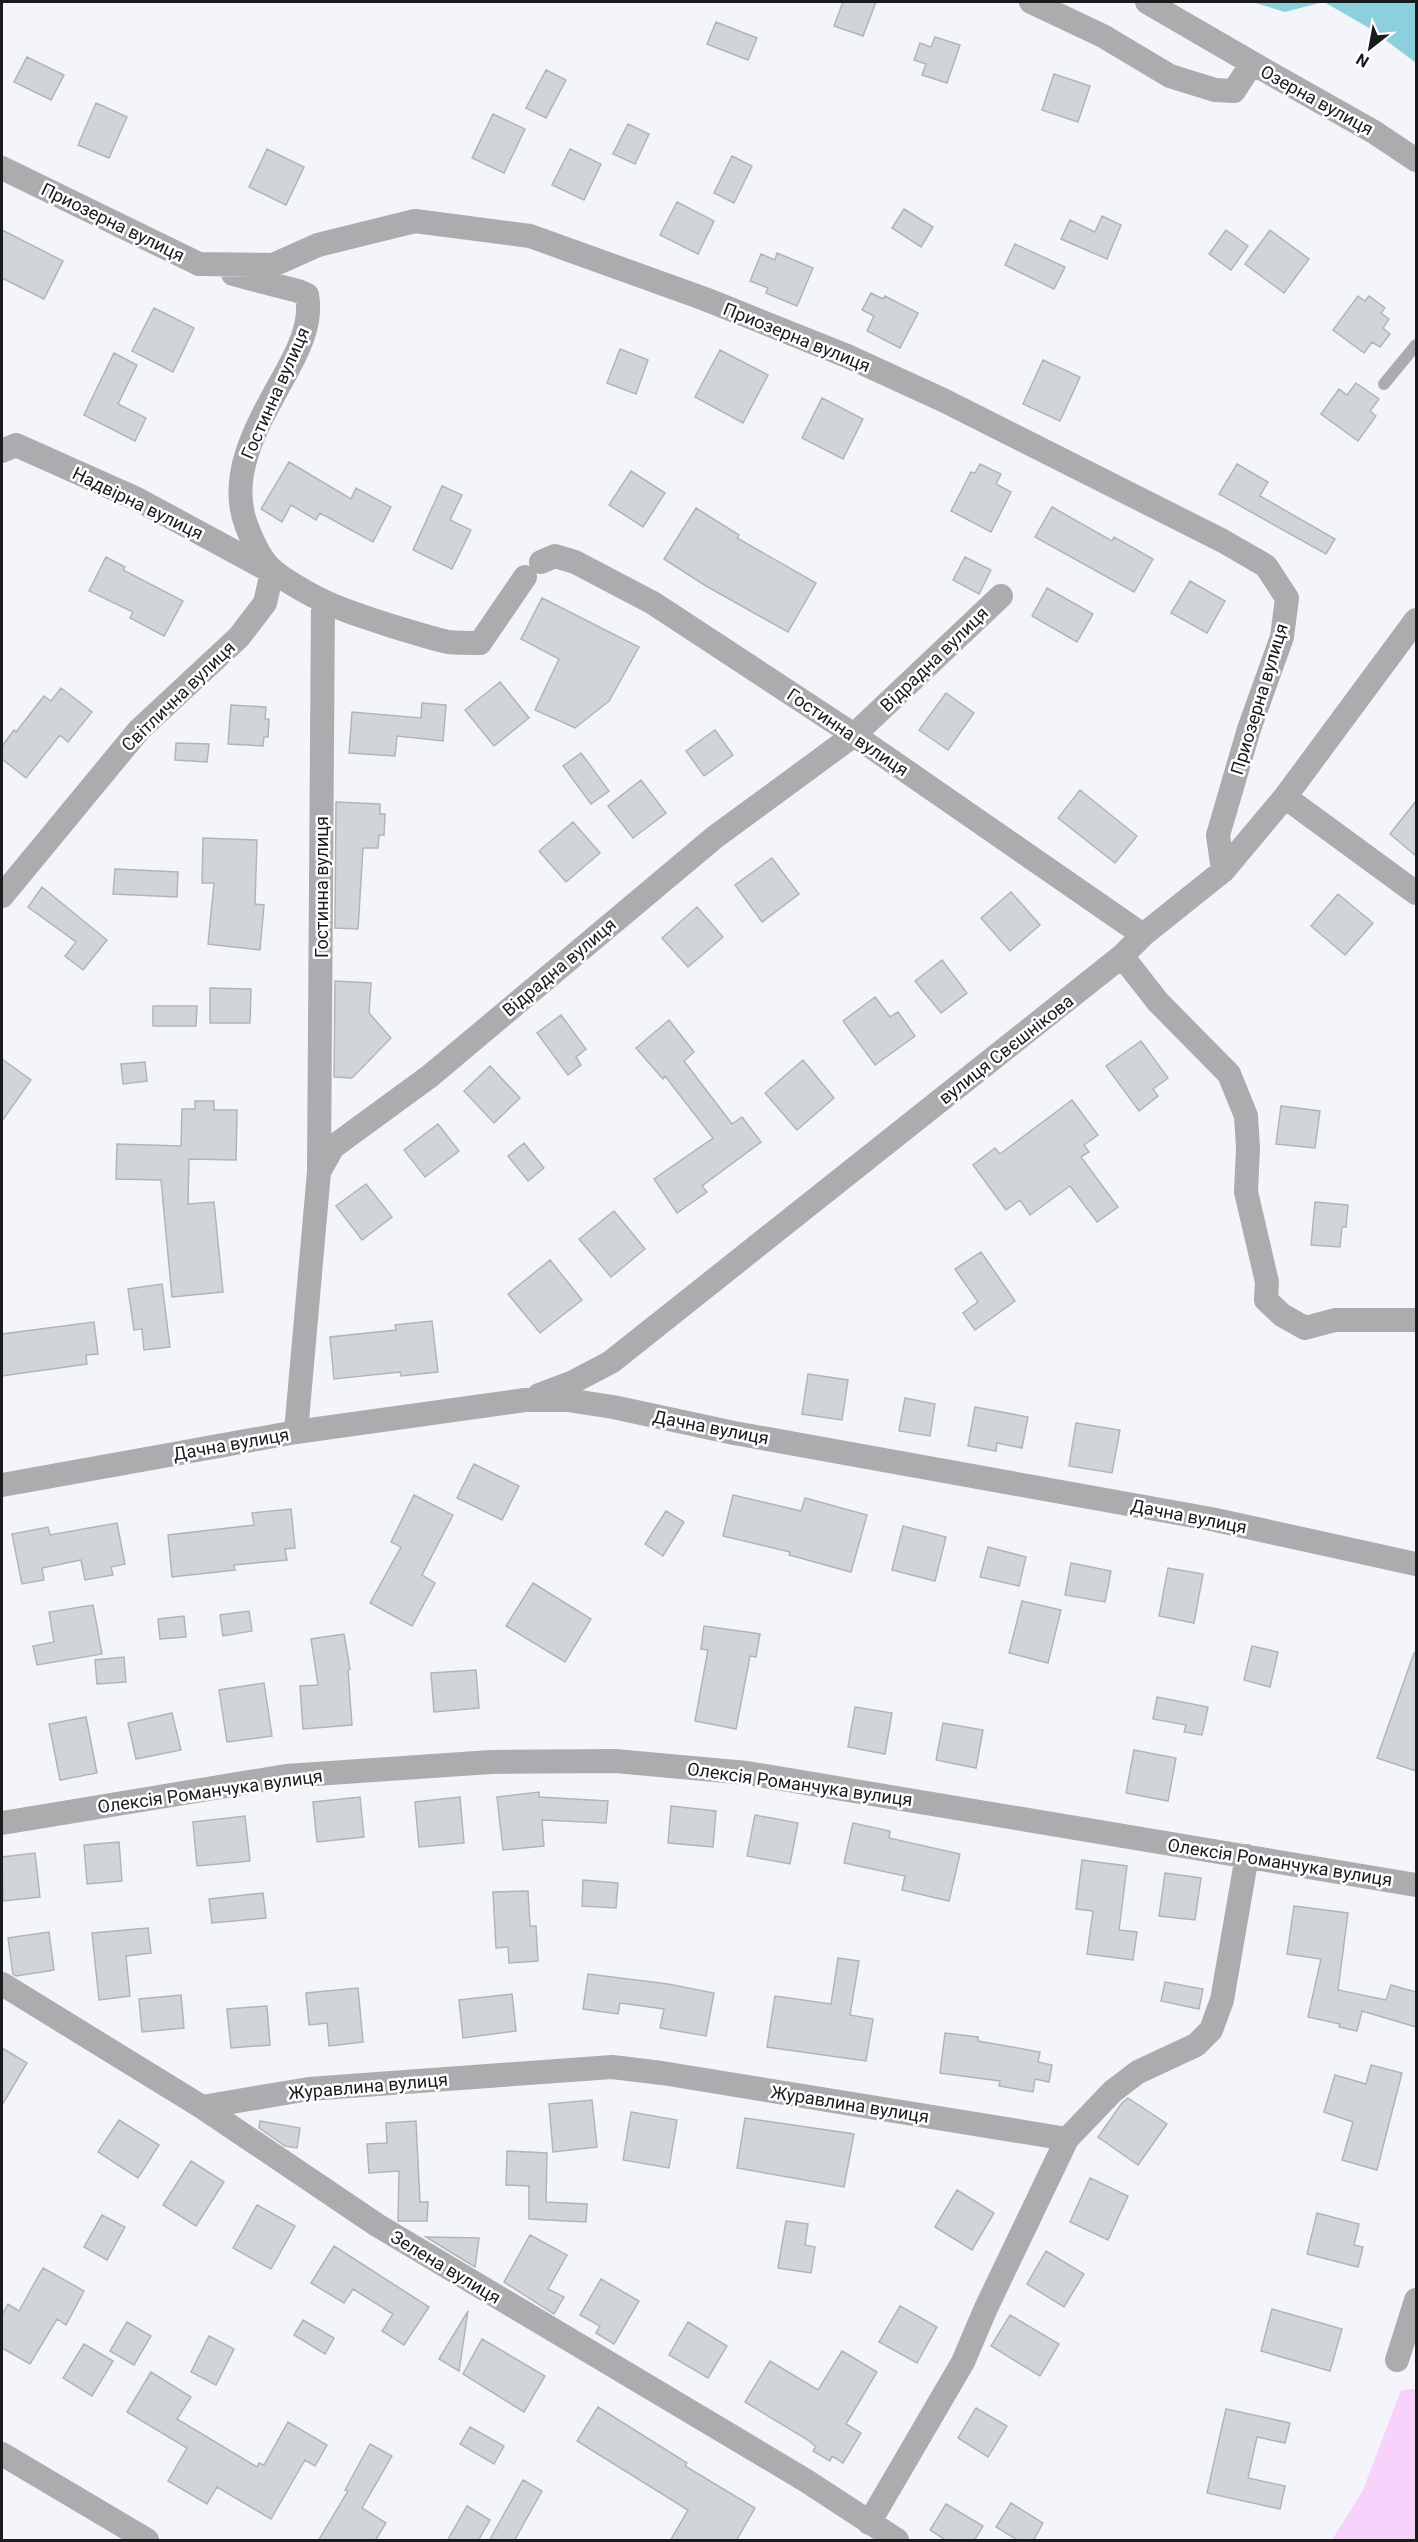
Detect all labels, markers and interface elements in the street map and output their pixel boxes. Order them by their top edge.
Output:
north arrow [1340,18,1400,78]
text: N [1353,49,1372,71]
street label: Озерна вулиця [1257,60,1377,140]
street label: Приозерна вулиця [38,178,188,266]
street label: Приозерна вулиця [720,298,874,376]
street label: Гостинна вулиця [237,324,313,462]
street label: Надвірна вулиця [69,462,207,544]
street label: Відрадна вулиця [876,602,992,716]
street label: Приозерна вулиця [1226,621,1292,777]
street label: Світлична вулиця [117,637,239,755]
street label: Гостинна вулиця [783,684,913,780]
street label: Гостинна вулиця [311,816,332,958]
street label: Відрадна вулиця [498,913,620,1021]
street label: вулиця Свєшнікова [934,990,1078,1108]
street label: Дачна вулиця [651,1405,771,1449]
street label: Дачна вулиця [171,1423,291,1465]
street label: Дачна вулиця [1129,1494,1249,1538]
street label: Олексія Романчука вулиця [686,1758,914,1810]
street label: Олексія Романчука вулиця [96,1765,324,1817]
street label: Олексія Романчука вулиця [1166,1834,1394,1890]
street label: Журавлина вулиця [287,2069,449,2103]
street label: Журавлина вулиця [769,2081,931,2127]
street label: Зелена вулиця [387,2226,505,2308]

